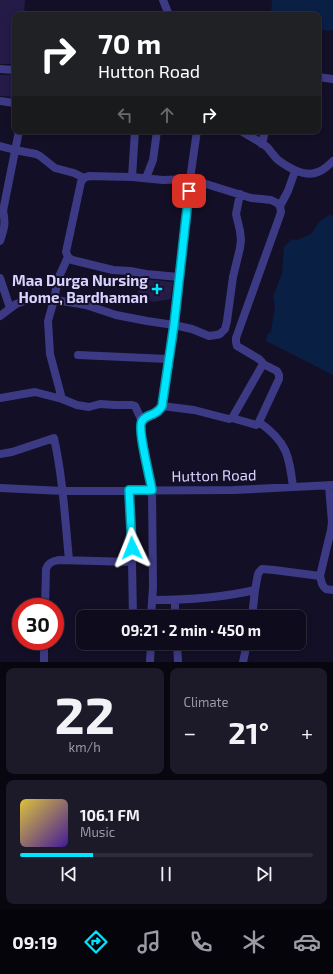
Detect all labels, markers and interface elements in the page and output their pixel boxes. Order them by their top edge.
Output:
text: 70 m [98,26,161,60]
icon: right [32,28,84,80]
text: Hutton Road [98,60,200,82]
icon: left [114,104,136,126]
icon: ahead [156,104,178,126]
icon: right [198,104,220,126]
pin [172,174,206,208]
icon: arrive [178,180,200,202]
place label: Maa Durga Nursing Home, Bardhaman [12,271,148,306]
marker: Maa Durga Nursing Home, Bardhaman [151,283,163,295]
street label: Hutton Road [171,465,257,485]
position arrow [111,527,153,569]
speed limit sign: 30 [12,598,64,650]
text: 09:21 · 2 min · 450 m [121,621,261,639]
text: 22 [55,682,115,744]
text: Climate [184,694,228,710]
text: 21° [228,714,269,750]
text: − [184,719,196,745]
text: + [301,719,313,745]
text: km/h [69,739,101,755]
text: 106.1 FM [80,806,140,824]
text: Music [80,824,115,840]
icon: previous [58,863,80,885]
icon: pause [155,863,177,885]
icon: next [253,863,275,885]
icon: directions [82,928,110,956]
icon: music [135,928,163,956]
icon: phone [187,928,215,956]
icon: climate [240,928,268,956]
icon: car [293,928,321,956]
text: 09:19 [12,931,57,953]

